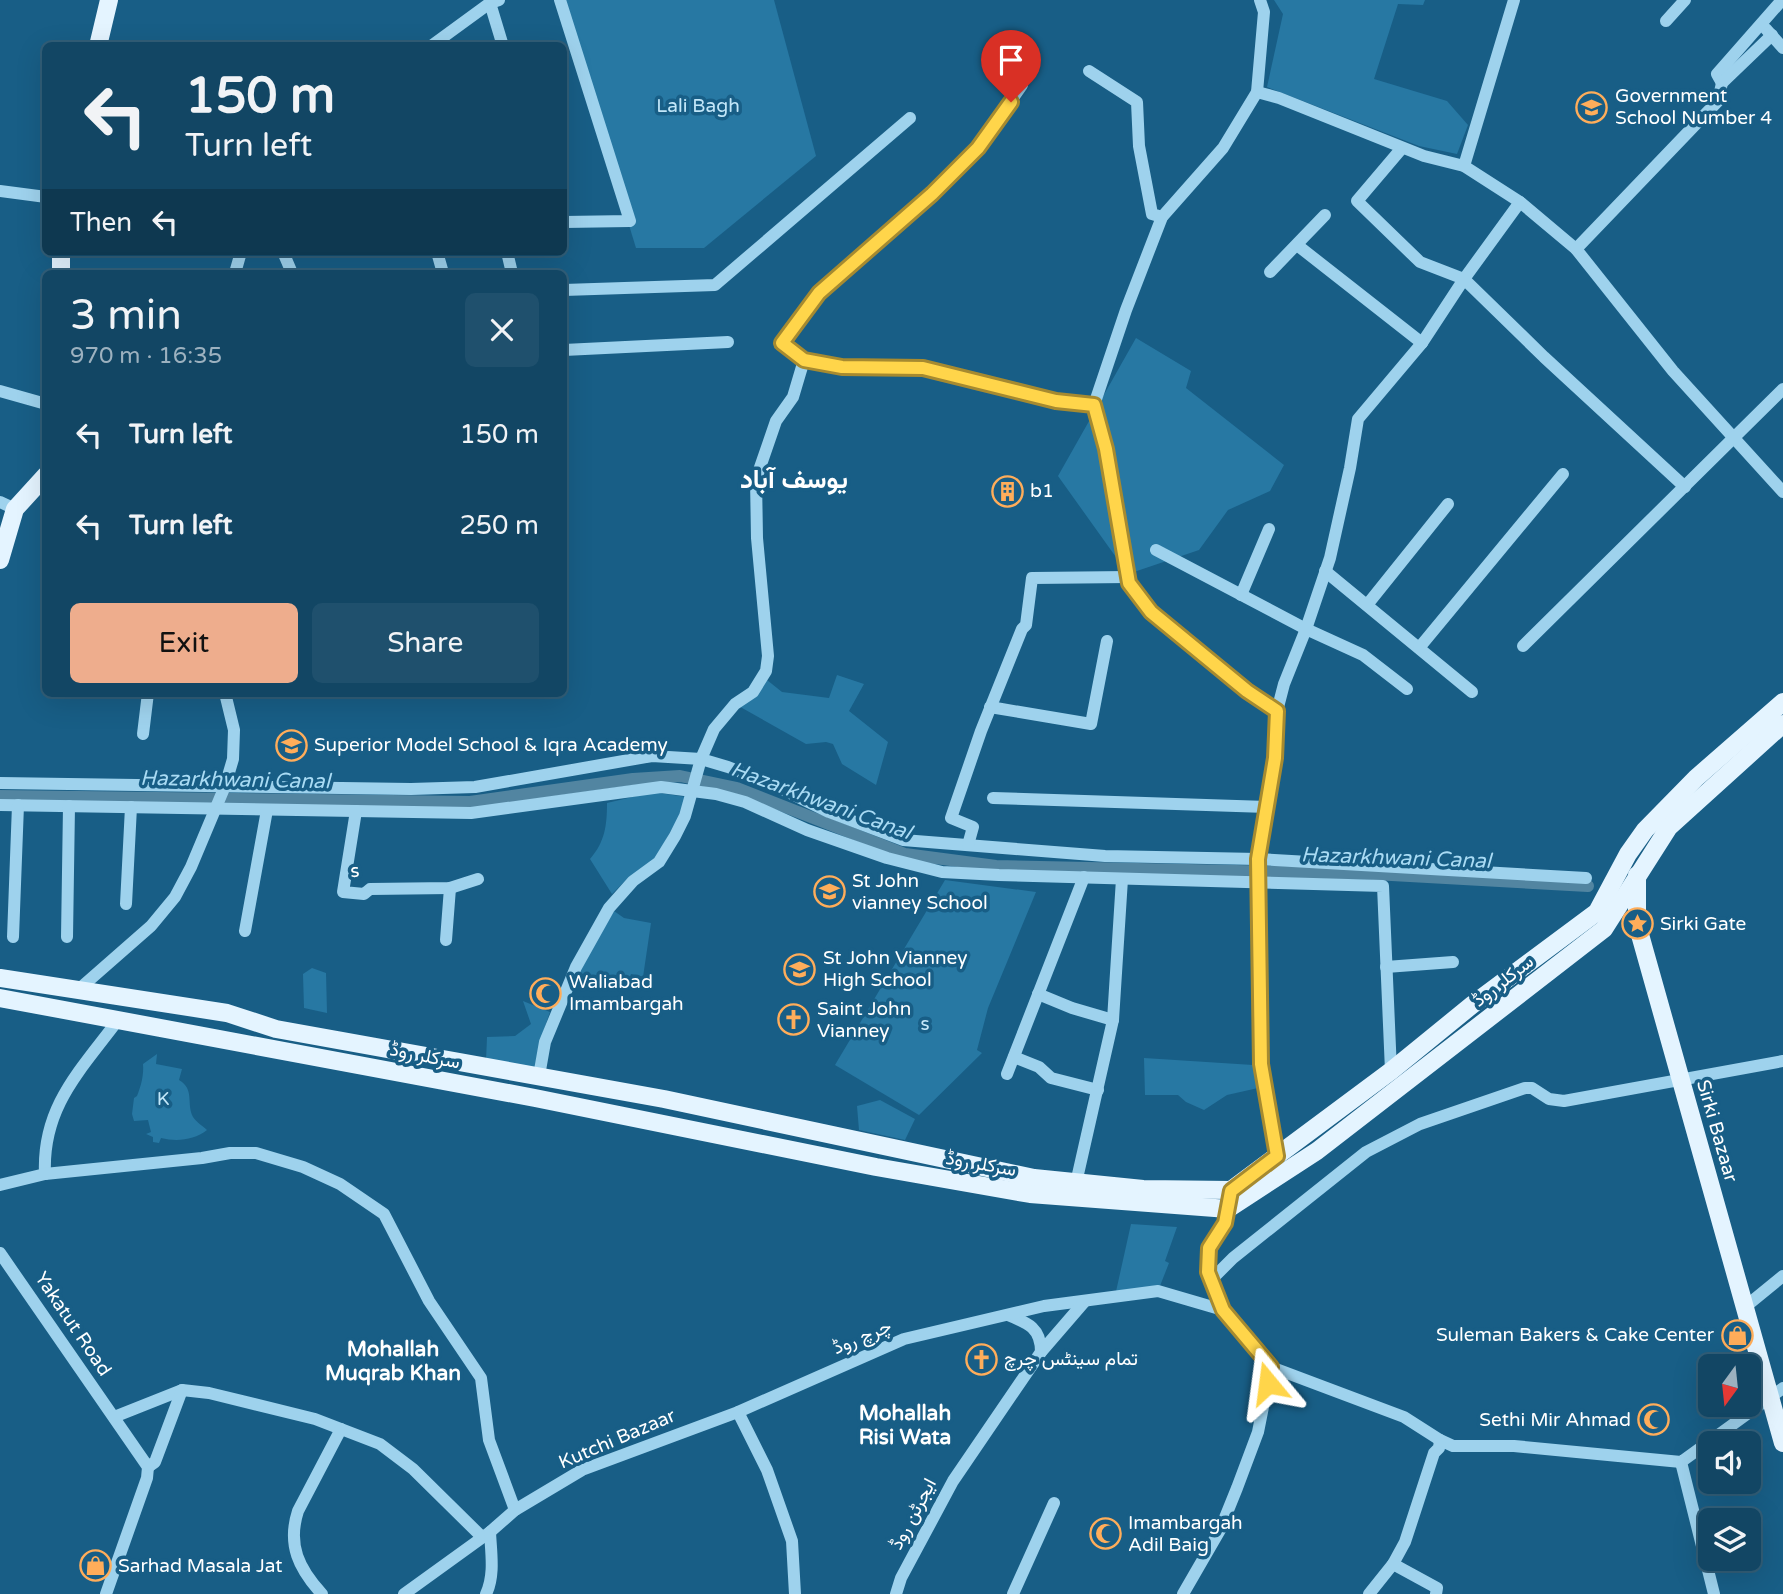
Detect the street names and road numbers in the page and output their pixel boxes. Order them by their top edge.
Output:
street label: s [350,860,360,882]
street label: سرکلر روڈ [1468,950,1538,1012]
street label: سرکلر روڈ [388,1038,462,1074]
street label: Sirki Bazaar [1692,1077,1742,1185]
street label: سرکلر روڈ [944,1147,1018,1181]
street label: Yakatut Road [30,1268,116,1380]
street label: چرچ روڈ [829,1315,895,1361]
street label: Kutchi Bazaar [555,1404,679,1473]
street label: ایجرٹن روڈ [885,1475,941,1553]

